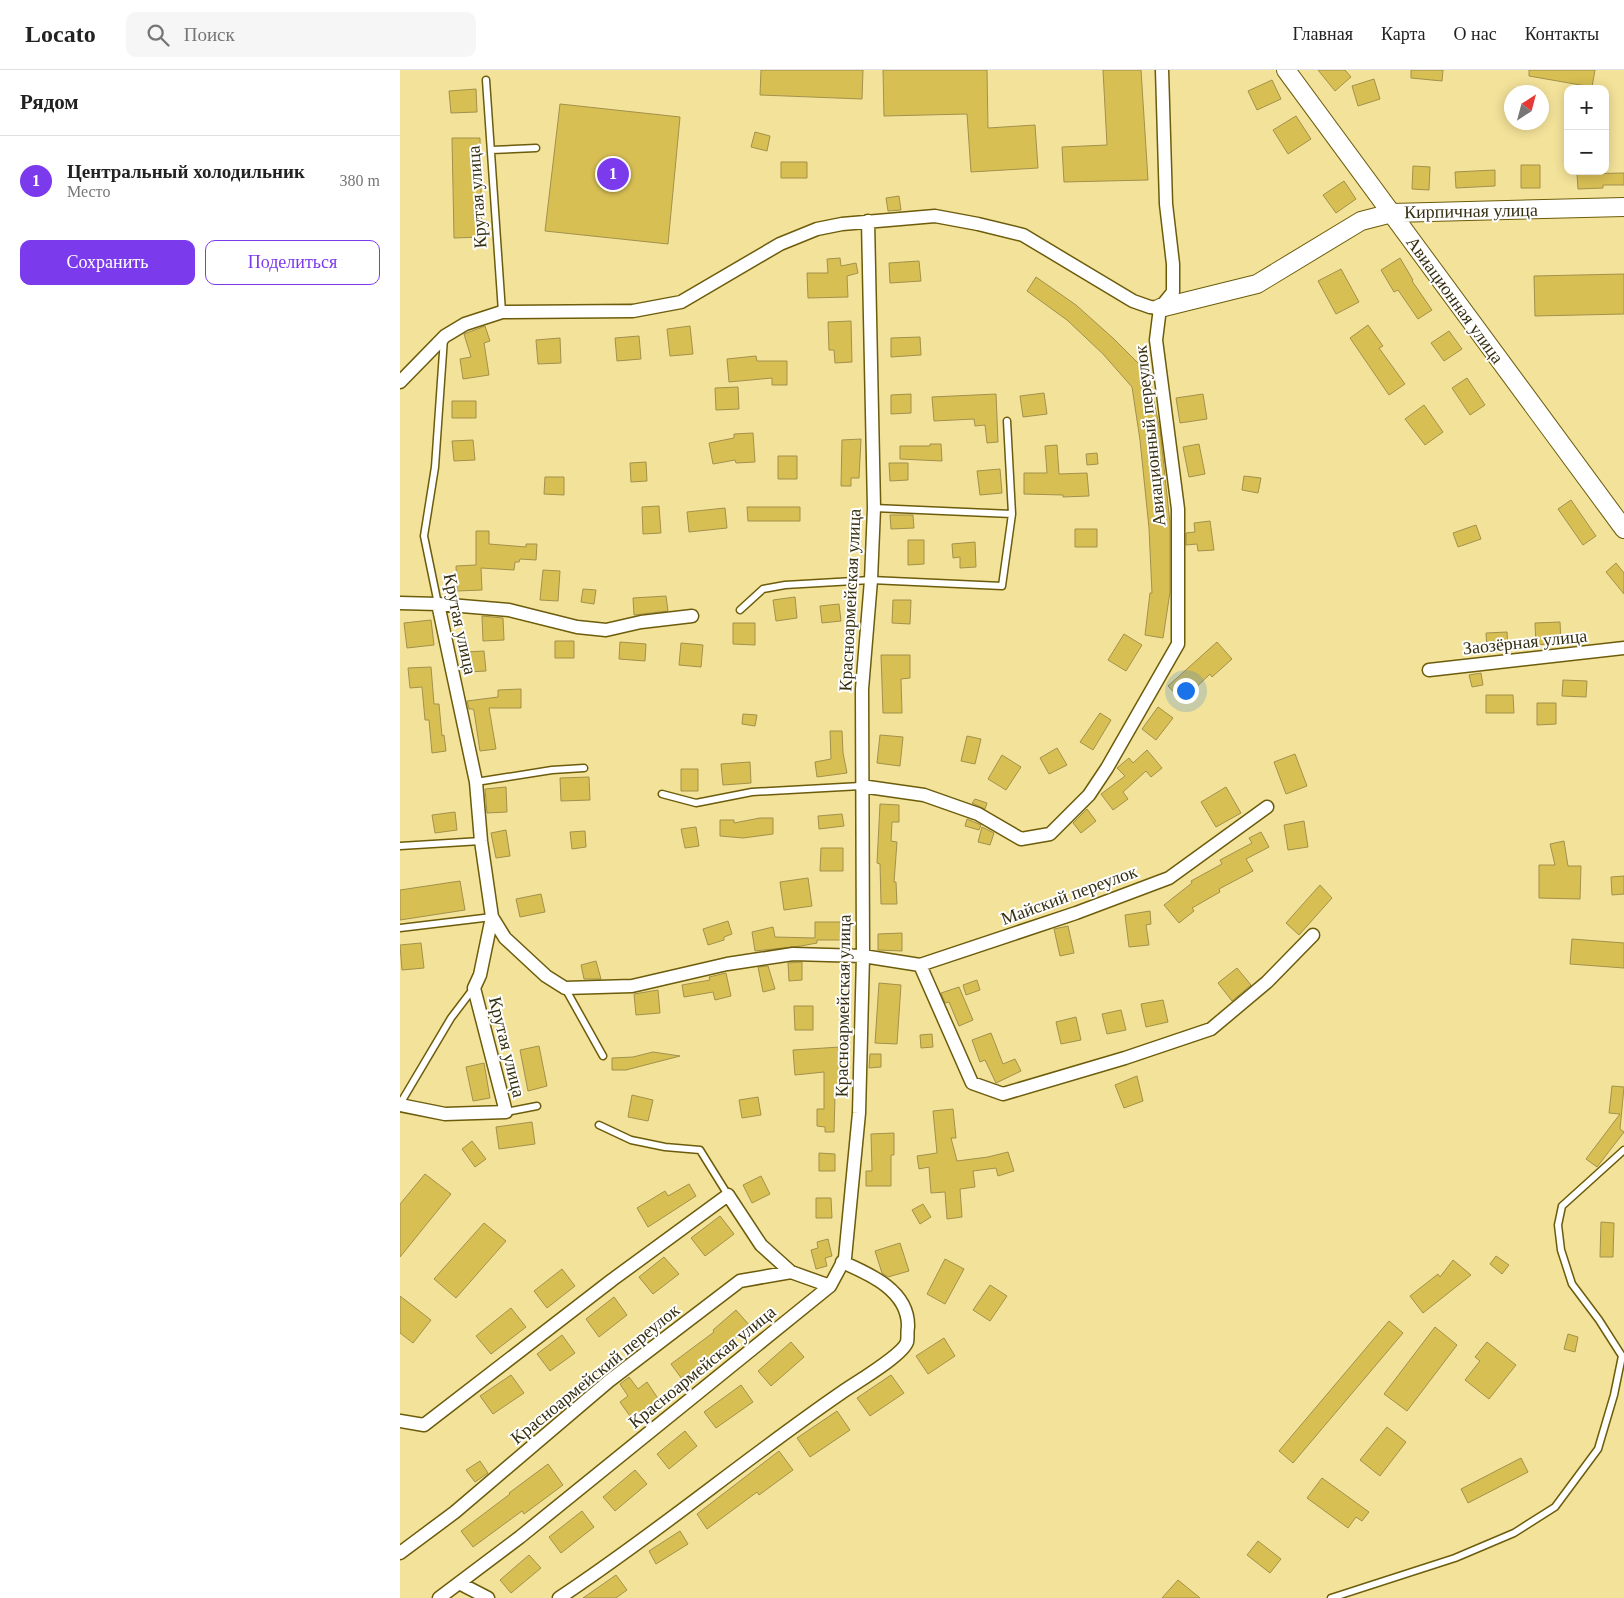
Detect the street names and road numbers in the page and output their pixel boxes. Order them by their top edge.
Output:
street label: Крутая улица [463,145,491,249]
street label: Кирпичная улица [1404,200,1538,222]
street label: Авиационная улица [1402,233,1508,367]
street label: Авиационный переулок [1131,344,1169,528]
street label: Красноармейская улица [835,508,865,692]
street label: Крутая улица [440,572,480,676]
street label: Заозёрная улица [1462,626,1588,658]
street label: Майский переулок [998,861,1140,929]
street label: Красноармейская улица [831,914,855,1098]
street label: Крутая улица [485,995,529,1099]
street label: Красноармейский переулок [507,1300,683,1448]
street label: Красноармейская улица [625,1302,779,1432]

